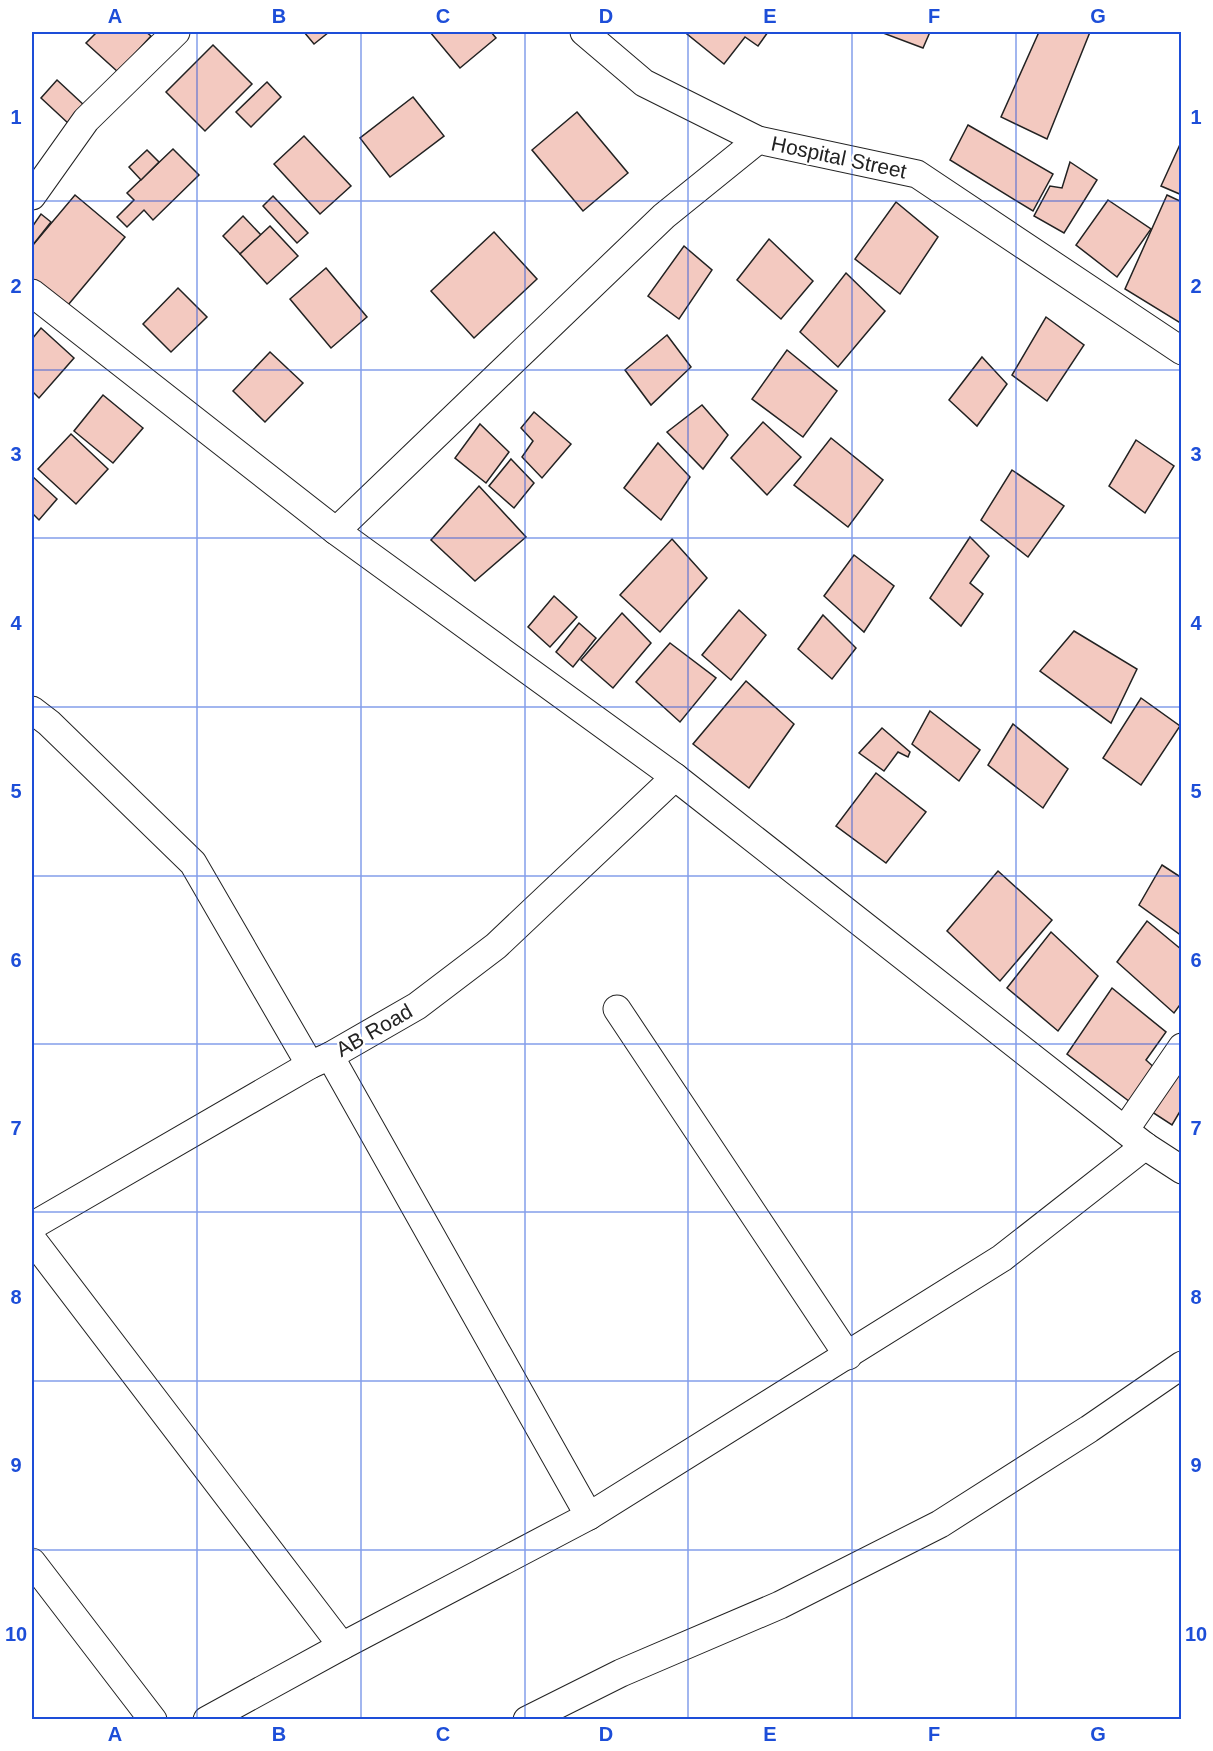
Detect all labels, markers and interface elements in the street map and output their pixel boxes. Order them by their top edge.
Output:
text: A [108,5,122,27]
text: B [272,5,286,27]
text: C [436,5,450,27]
text: D [599,5,613,27]
text: E [763,5,777,27]
text: F [928,5,940,27]
text: G [1090,5,1106,27]
text: 1 [10,106,22,128]
text: 1 [1190,106,1202,128]
street label: Hospital Street [769,131,909,183]
text: 2 [10,275,22,297]
text: 2 [1190,275,1202,297]
text: 3 [10,443,22,465]
text: 3 [1190,443,1202,465]
text: 4 [10,612,22,634]
text: 4 [1190,612,1202,634]
text: 5 [10,780,22,802]
text: 5 [1190,780,1202,802]
text: 6 [10,949,22,971]
text: 6 [1190,949,1202,971]
street label: AB Road [332,999,416,1061]
text: 7 [10,1117,22,1139]
text: 7 [1190,1117,1202,1139]
text: 8 [10,1286,22,1308]
text: 8 [1190,1286,1202,1308]
text: 9 [10,1454,22,1476]
text: 9 [1190,1454,1202,1476]
text: 10 [5,1623,27,1645]
text: 10 [1185,1623,1207,1645]
text: A [108,1723,122,1745]
text: B [272,1723,286,1745]
text: C [436,1723,450,1745]
text: D [599,1723,613,1745]
text: E [763,1723,777,1745]
text: F [928,1723,940,1745]
text: G [1090,1723,1106,1745]

